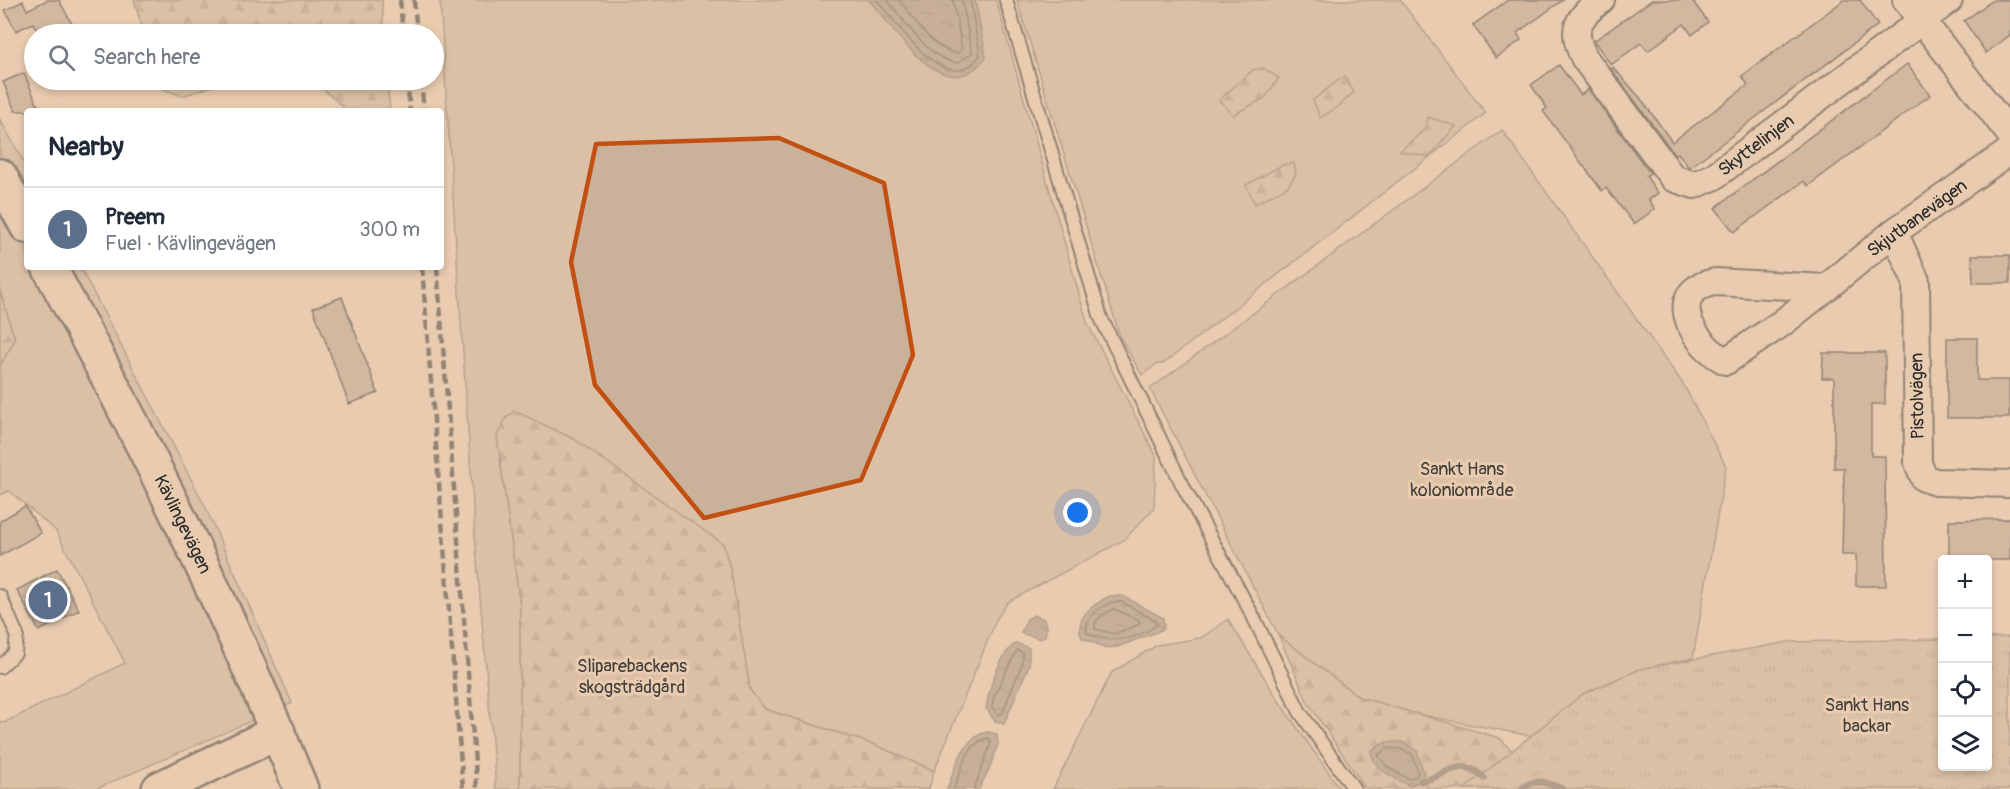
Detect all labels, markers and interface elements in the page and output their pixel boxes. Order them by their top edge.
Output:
search box [24,24,444,90]
icon: search [45,41,78,74]
text: Search here [93,43,200,71]
street label: Skyttelinjen [1714,109,1799,181]
text: Nearby [48,131,124,163]
street label: Skjutbanevägen [1863,174,1972,262]
text: Preem [105,203,165,231]
text: 1 [64,217,71,242]
text: 300 m [359,217,420,242]
text: Fuel · Kävlingevägen [105,231,276,256]
street label: Pistolvägen [1905,352,1930,440]
park label: Sankt Hans koloniområde [1410,458,1514,502]
street label: Kävlingevägen [149,471,216,578]
your location [1063,498,1092,527]
map controls [1938,555,1992,771]
button: + [1938,555,1992,609]
pin: 1 [28,578,68,622]
button: − [1938,609,1992,663]
park label: Sliparebackens skogsträdgård [577,655,687,699]
button: locate [1938,663,1992,717]
park label: Sankt Hans backar [1825,694,1909,738]
button: layers [1938,717,1992,771]

